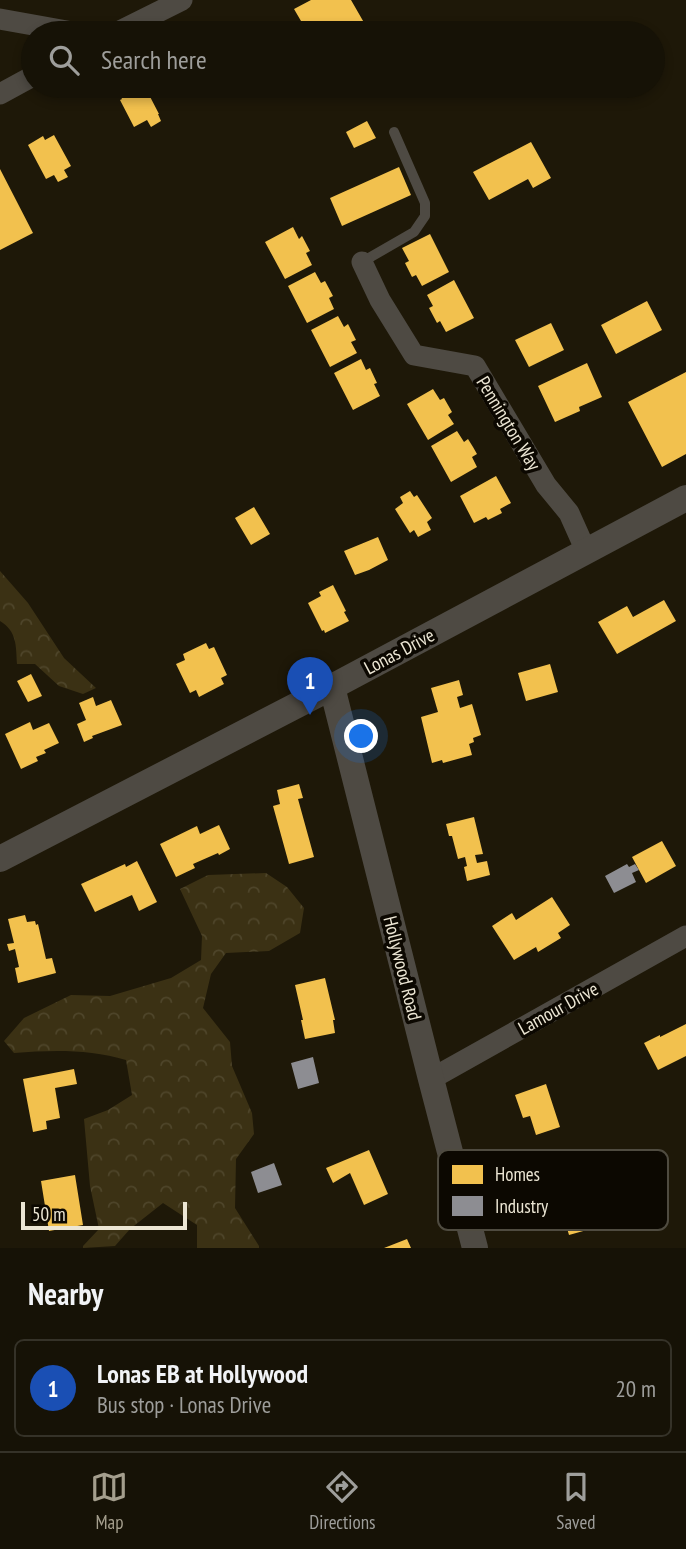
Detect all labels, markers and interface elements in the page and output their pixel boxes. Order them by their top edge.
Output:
search box [21,21,665,98]
icon: search [45,41,83,79]
text: Search here [101,43,207,76]
street label: Pennington Way [472,372,547,475]
street label: Lonas Drive [360,622,438,679]
pin: 1 [287,657,333,715]
your location [344,719,378,753]
street label: Hollywood Road [378,913,428,1023]
street label: Lamour Drive [514,976,602,1040]
legend [438,1150,668,1230]
text: Homes [495,1162,540,1186]
text: Industry [495,1194,549,1218]
scale bar [21,1199,187,1231]
text: 50 m [32,1202,66,1226]
text: Nearby [28,1274,103,1313]
text: Lonas EB at Hollywood [97,1357,308,1390]
text: 1 [48,1374,59,1403]
text: 20 m [615,1374,656,1403]
text: Bus stop · Lonas Drive [97,1390,271,1419]
tab: Map [90,1468,128,1534]
tab: Directions [309,1468,375,1534]
tab: Saved [556,1468,596,1534]

